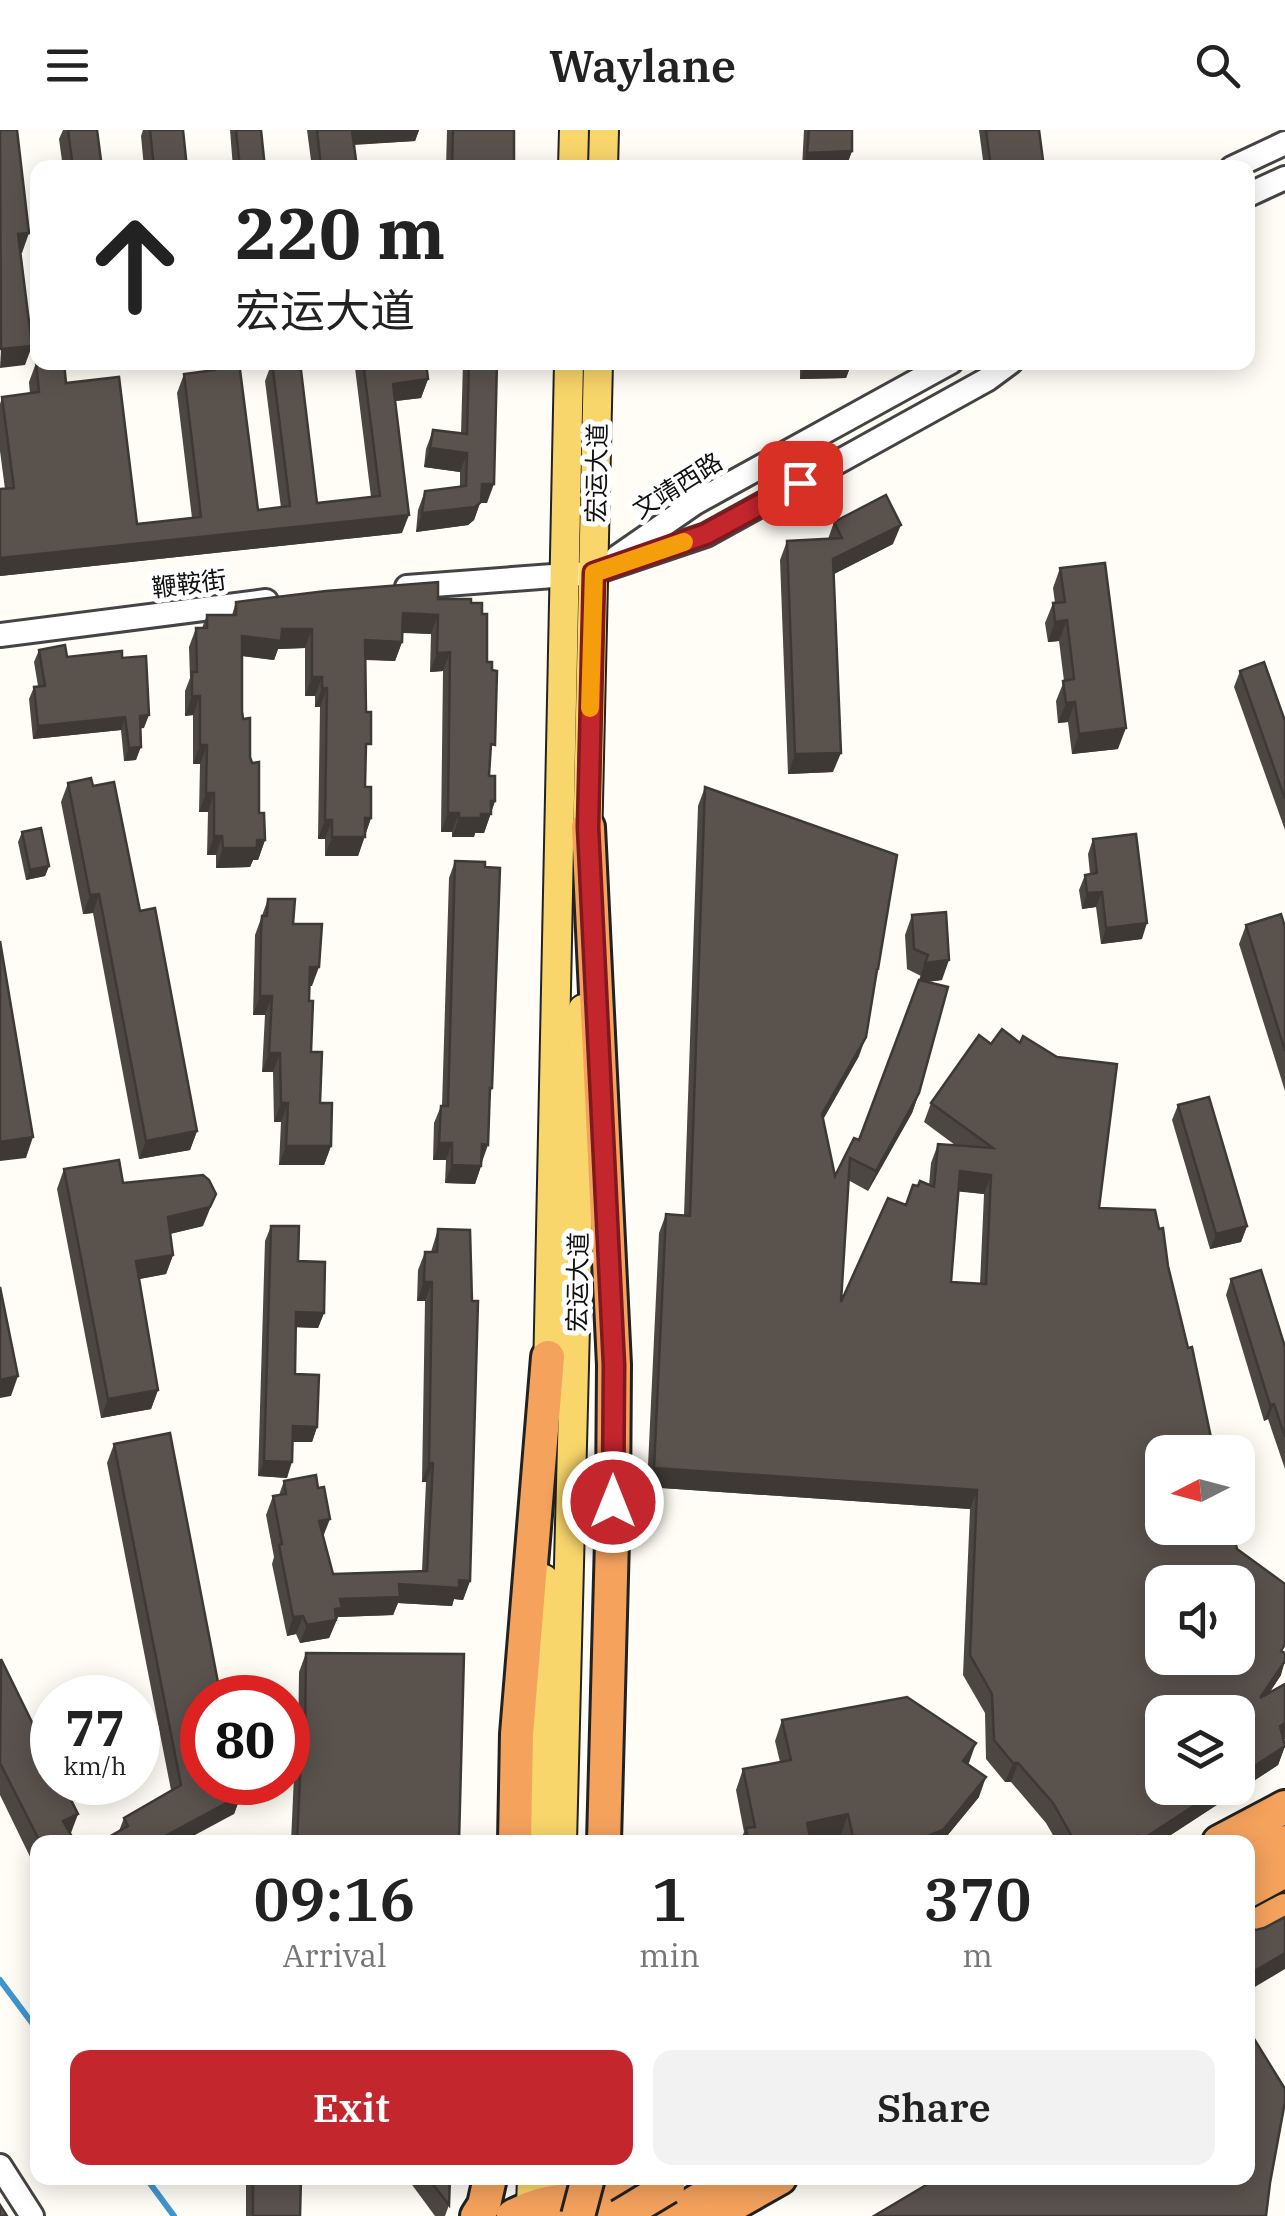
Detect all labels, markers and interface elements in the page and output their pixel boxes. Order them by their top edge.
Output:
text: Waylane [549,36,736,94]
icon: menu [40,38,95,93]
icon: search [1190,38,1245,93]
text: 220 m [235,187,445,278]
icon: ahead [70,200,200,330]
text: 宏运大道 [235,281,415,339]
street label: 宏运大道 [579,423,613,523]
pin [758,441,843,526]
street label: 文靖西路 [626,445,728,525]
icon: arrive [773,456,828,511]
street label: 鞭鞍街 [150,562,228,604]
street label: 宏运大道 [560,1232,594,1332]
north arrow [1145,1435,1255,1545]
map controls [1145,1435,1255,1805]
position arrow [561,1450,665,1554]
button: sound [1145,1565,1255,1675]
speed limit sign: 80 [180,1675,310,1805]
text: 77 [65,1695,125,1760]
button: layers [1145,1695,1255,1805]
text: km/h [63,1749,127,1782]
text: 09:16 [254,1859,415,1938]
text: 1 [651,1859,687,1938]
text: 370 [923,1859,1031,1938]
text: Arrival [282,1934,387,1976]
text: min [639,1934,700,1976]
text: m [962,1934,993,1976]
button: Exit [70,2050,633,2165]
button: Share [653,2050,1215,2165]

